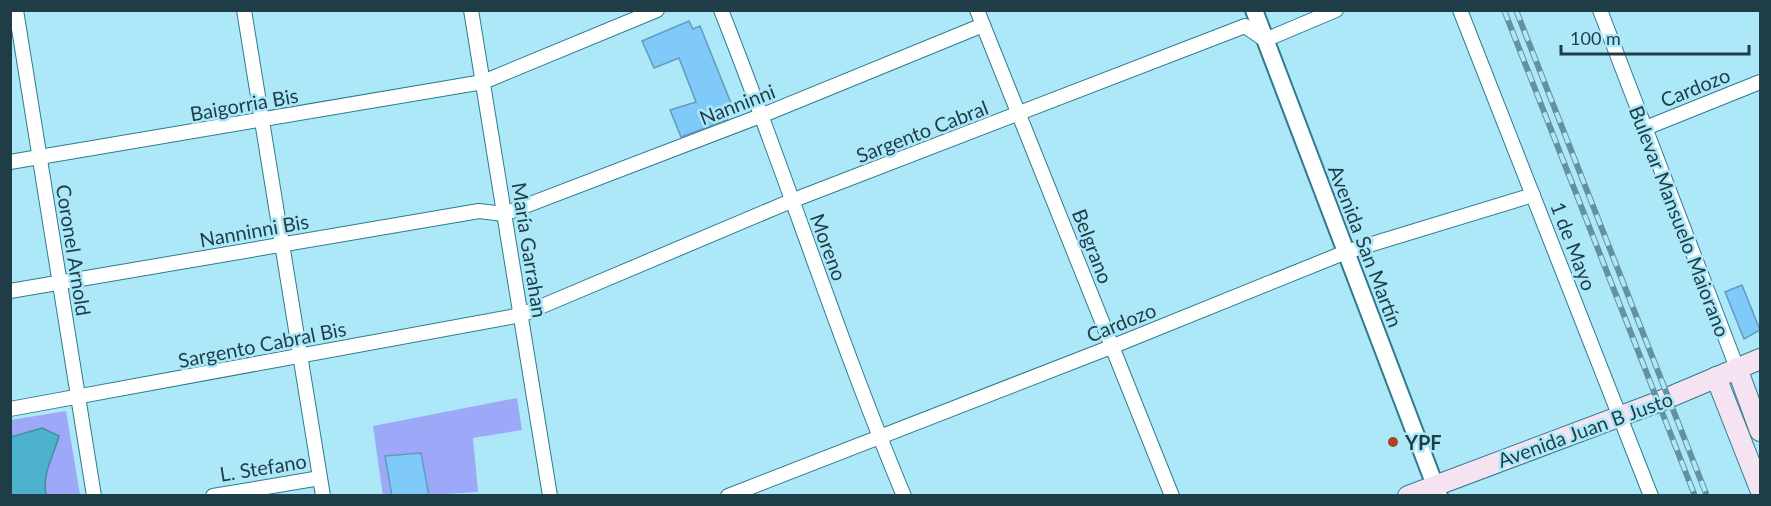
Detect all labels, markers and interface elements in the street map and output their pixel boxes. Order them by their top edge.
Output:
scale bar [1561,18,1748,56]
text: 100 m [1570,27,1621,49]
street label: Cardozo [1657,62,1733,112]
street label: Nanninni [696,79,778,129]
street label: Baigorria Bis [188,83,300,125]
street label: Sargento Cabral [853,95,991,167]
street label: Bulevar Mansuelo Maiorano [1625,102,1735,340]
street label: Avenida San Martín [1324,162,1408,330]
street label: María Garrahan [507,181,553,319]
street label: Coronel Arnold [52,183,96,317]
street label: 1 de Mayo [1546,198,1602,294]
street label: Belgrano [1068,205,1118,287]
street label: Nanninni Bis [198,209,310,251]
street label: Moreno [806,210,852,284]
street label: Cardozo [1083,297,1159,347]
street label: Sargento Cabral Bis [176,316,348,372]
street label: Avenida Juan B Justo [1494,386,1676,472]
place label: YPF [1404,430,1442,454]
marker: YPF [1386,435,1400,449]
street label: L. Stefano [218,448,308,486]

